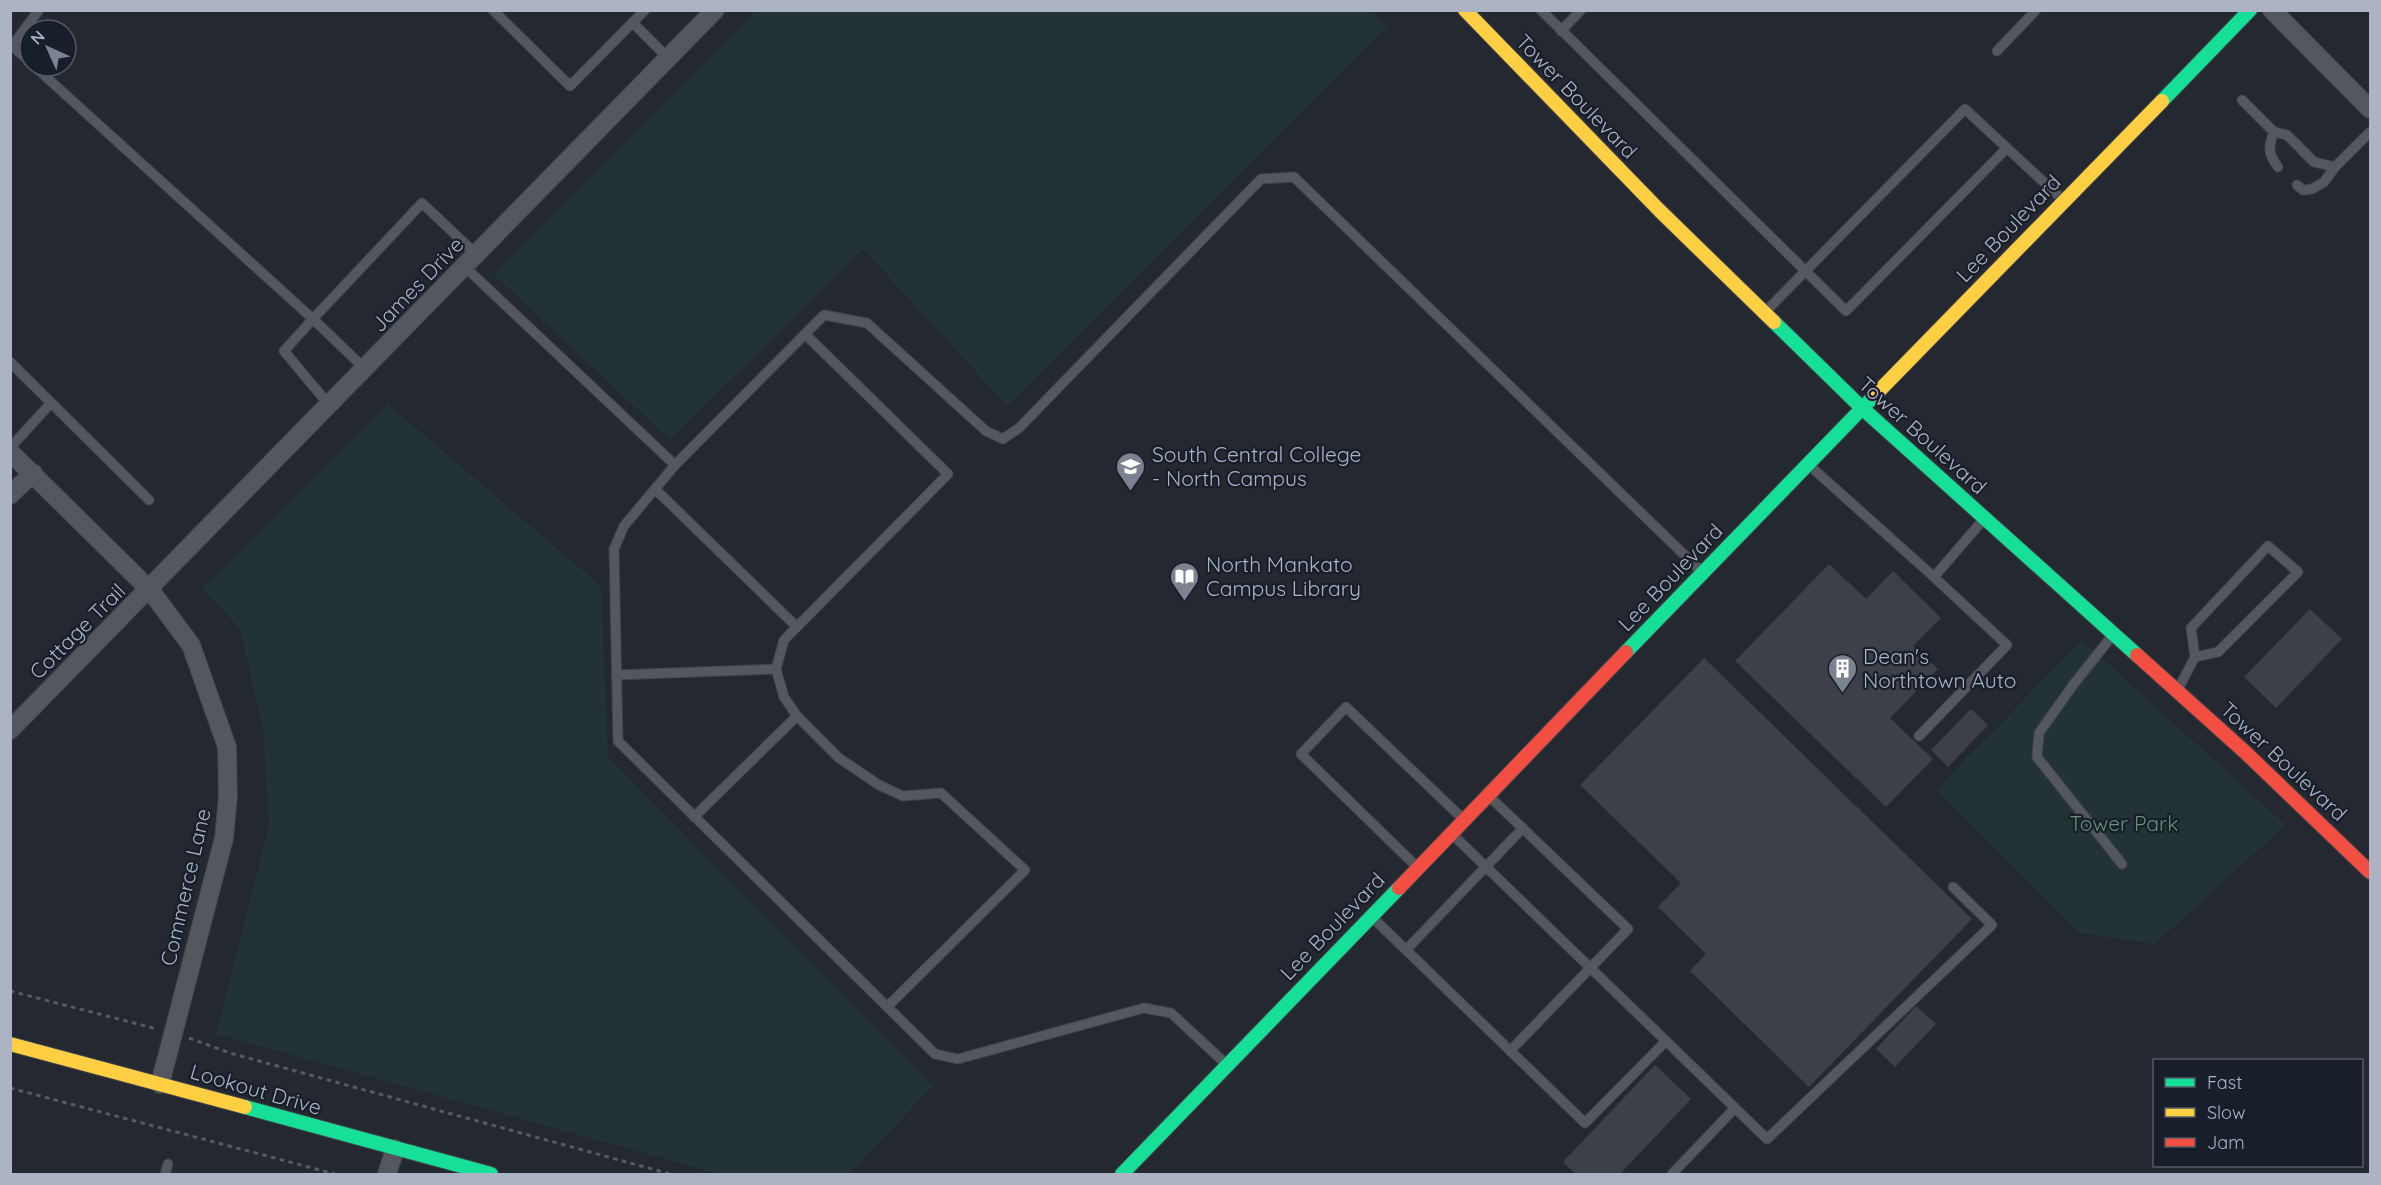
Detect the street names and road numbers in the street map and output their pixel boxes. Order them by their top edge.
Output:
street label: Tower Boulevard [1511,28,1643,164]
street label: Lee Boulevard [1950,169,2066,287]
street label: James Drive [365,231,469,337]
street label: Tower Boulevard [1854,371,1992,499]
street label: Lee Boulevard [1612,518,1728,636]
street label: Cottage Trail [24,578,130,684]
street label: Tower Boulevard [2215,696,2353,826]
street label: Commerce Lane [154,806,216,968]
street label: Lee Boulevard [1274,867,1390,985]
street label: Lookout Drive [187,1058,325,1120]

